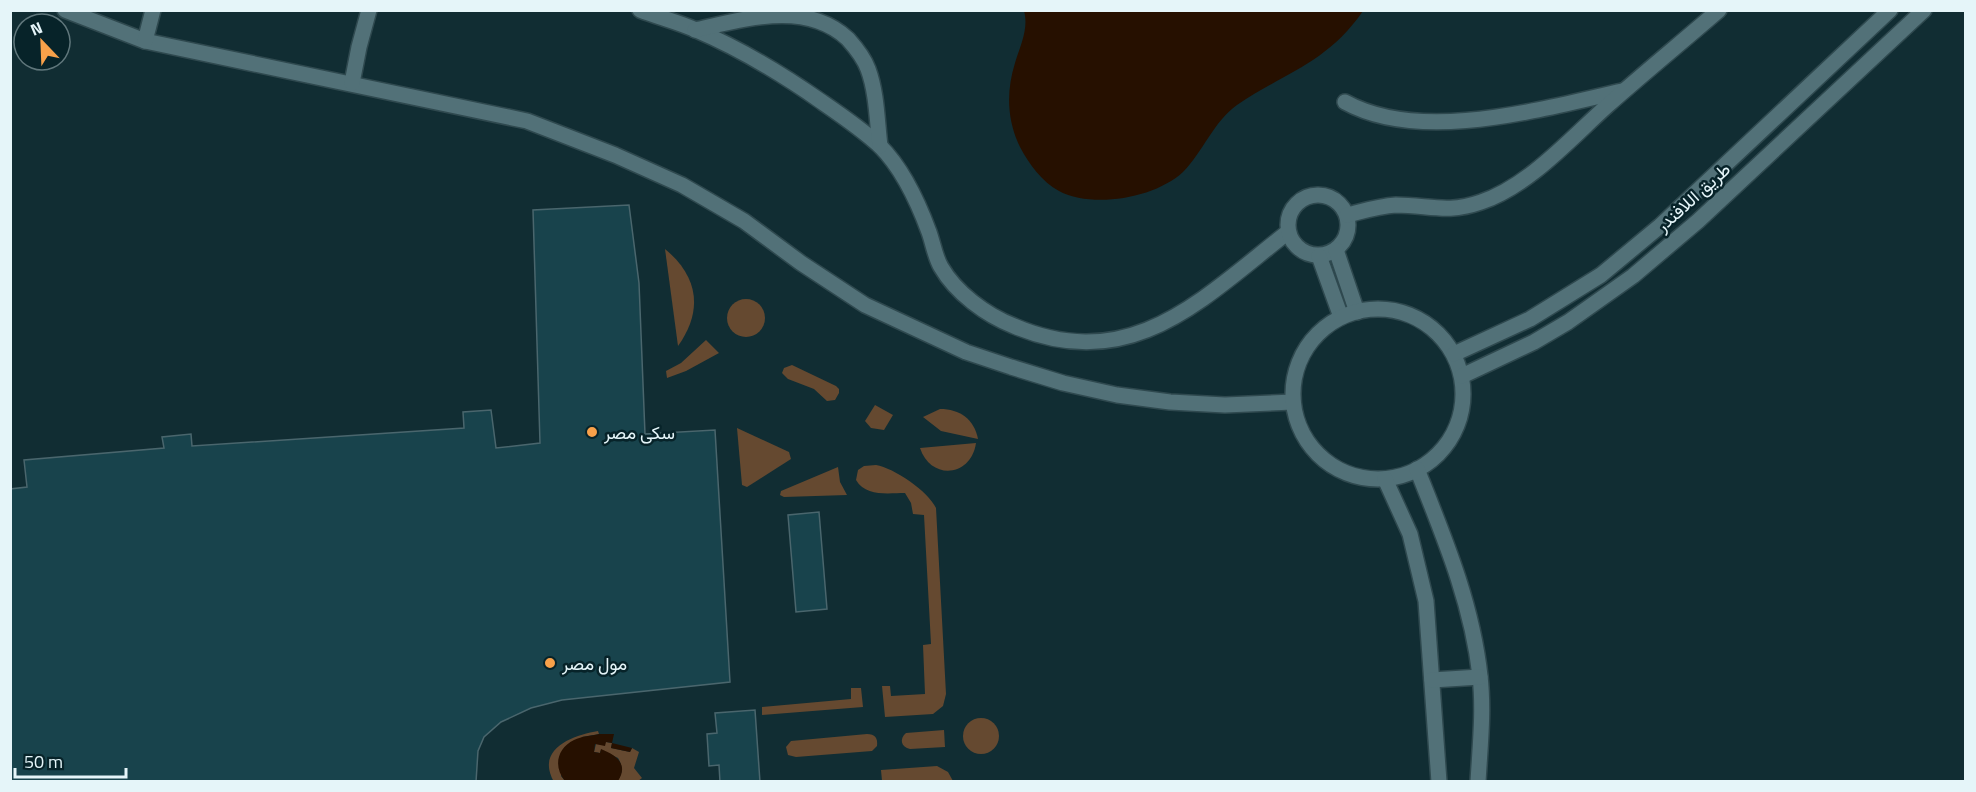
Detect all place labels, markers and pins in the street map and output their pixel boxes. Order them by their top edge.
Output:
place label: سكى مصر [603,419,675,446]
marker: سكى مصر [585,425,599,439]
place label: مول مصر [561,650,627,677]
marker: مول مصر [543,656,557,670]

